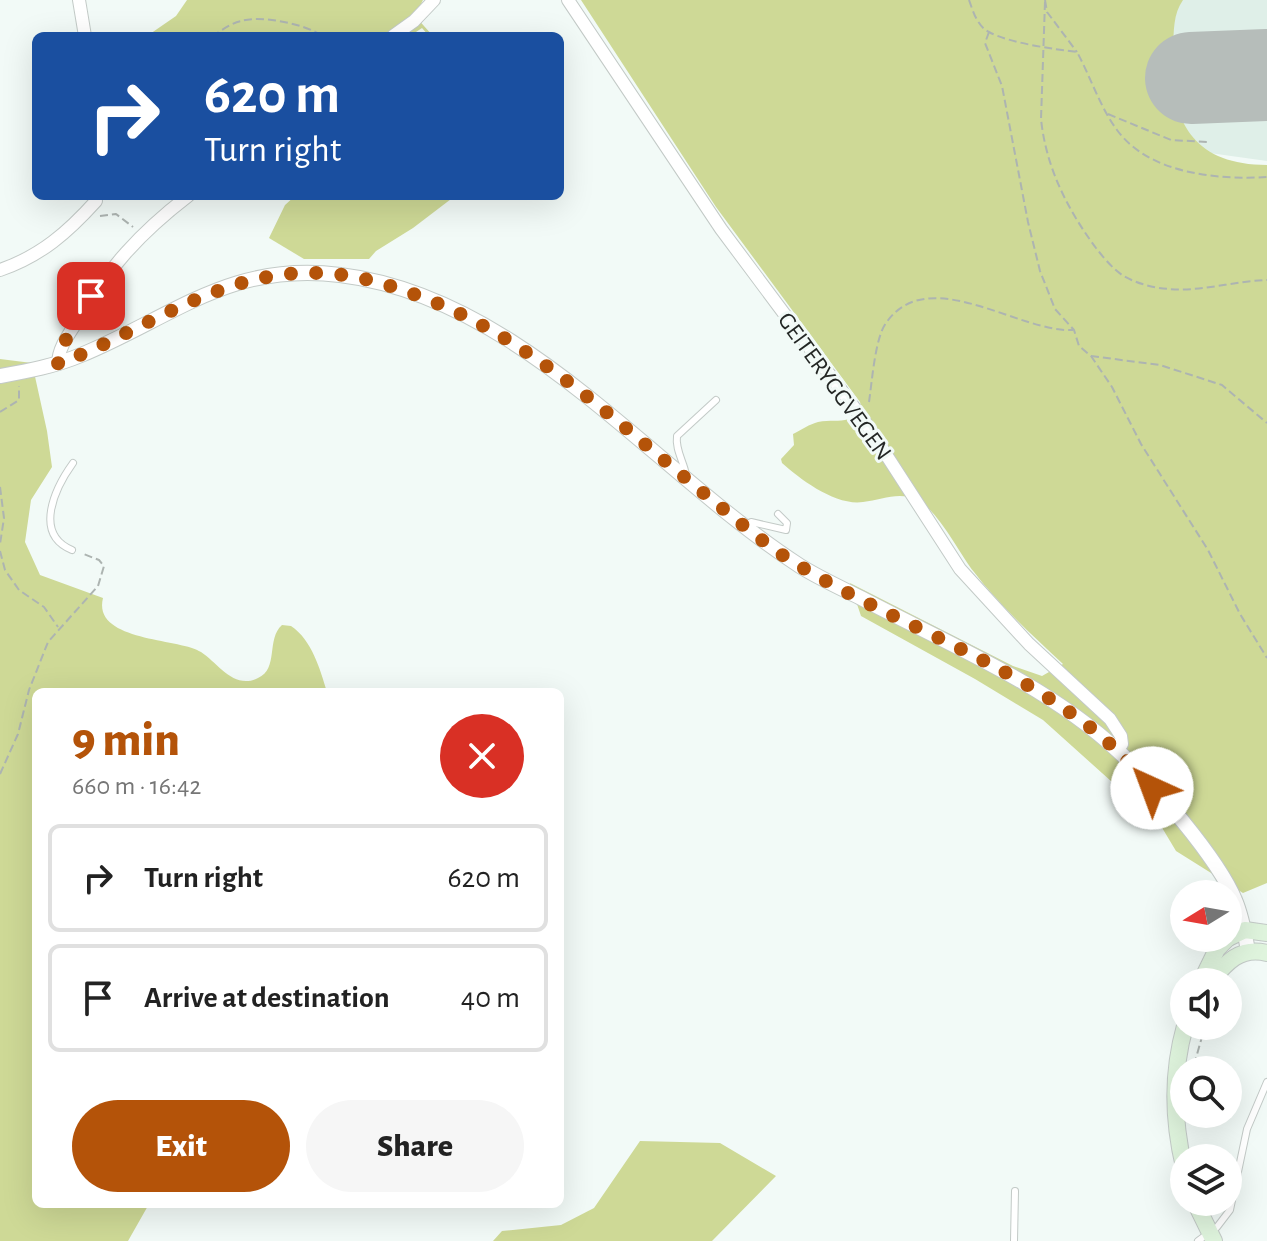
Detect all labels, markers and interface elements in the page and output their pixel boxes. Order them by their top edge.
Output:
icon: right [72,64,176,168]
text: 620 m [204,67,340,123]
text: Turn right [204,132,341,168]
pin [57,262,125,330]
icon: arrive [69,274,113,318]
street label: GEITERYGGVEGEN [773,308,896,465]
button: close [440,714,524,798]
text: 9 min [72,717,180,765]
position arrow [1110,746,1194,830]
text: 660 m · 16:42 [72,773,201,799]
icon: right [76,856,120,900]
text: Turn right [144,863,263,893]
text: 620 m [447,863,520,893]
north arrow [1170,880,1242,952]
map controls [1170,880,1242,1216]
button: sound [1170,968,1242,1040]
icon: arrive [76,976,120,1020]
text: Arrive at destination [144,983,390,1013]
text: 40 m [461,983,520,1013]
button: search [1170,1056,1242,1128]
button: Exit [72,1100,290,1192]
button: Share [306,1100,524,1192]
button: layers [1170,1144,1242,1216]

